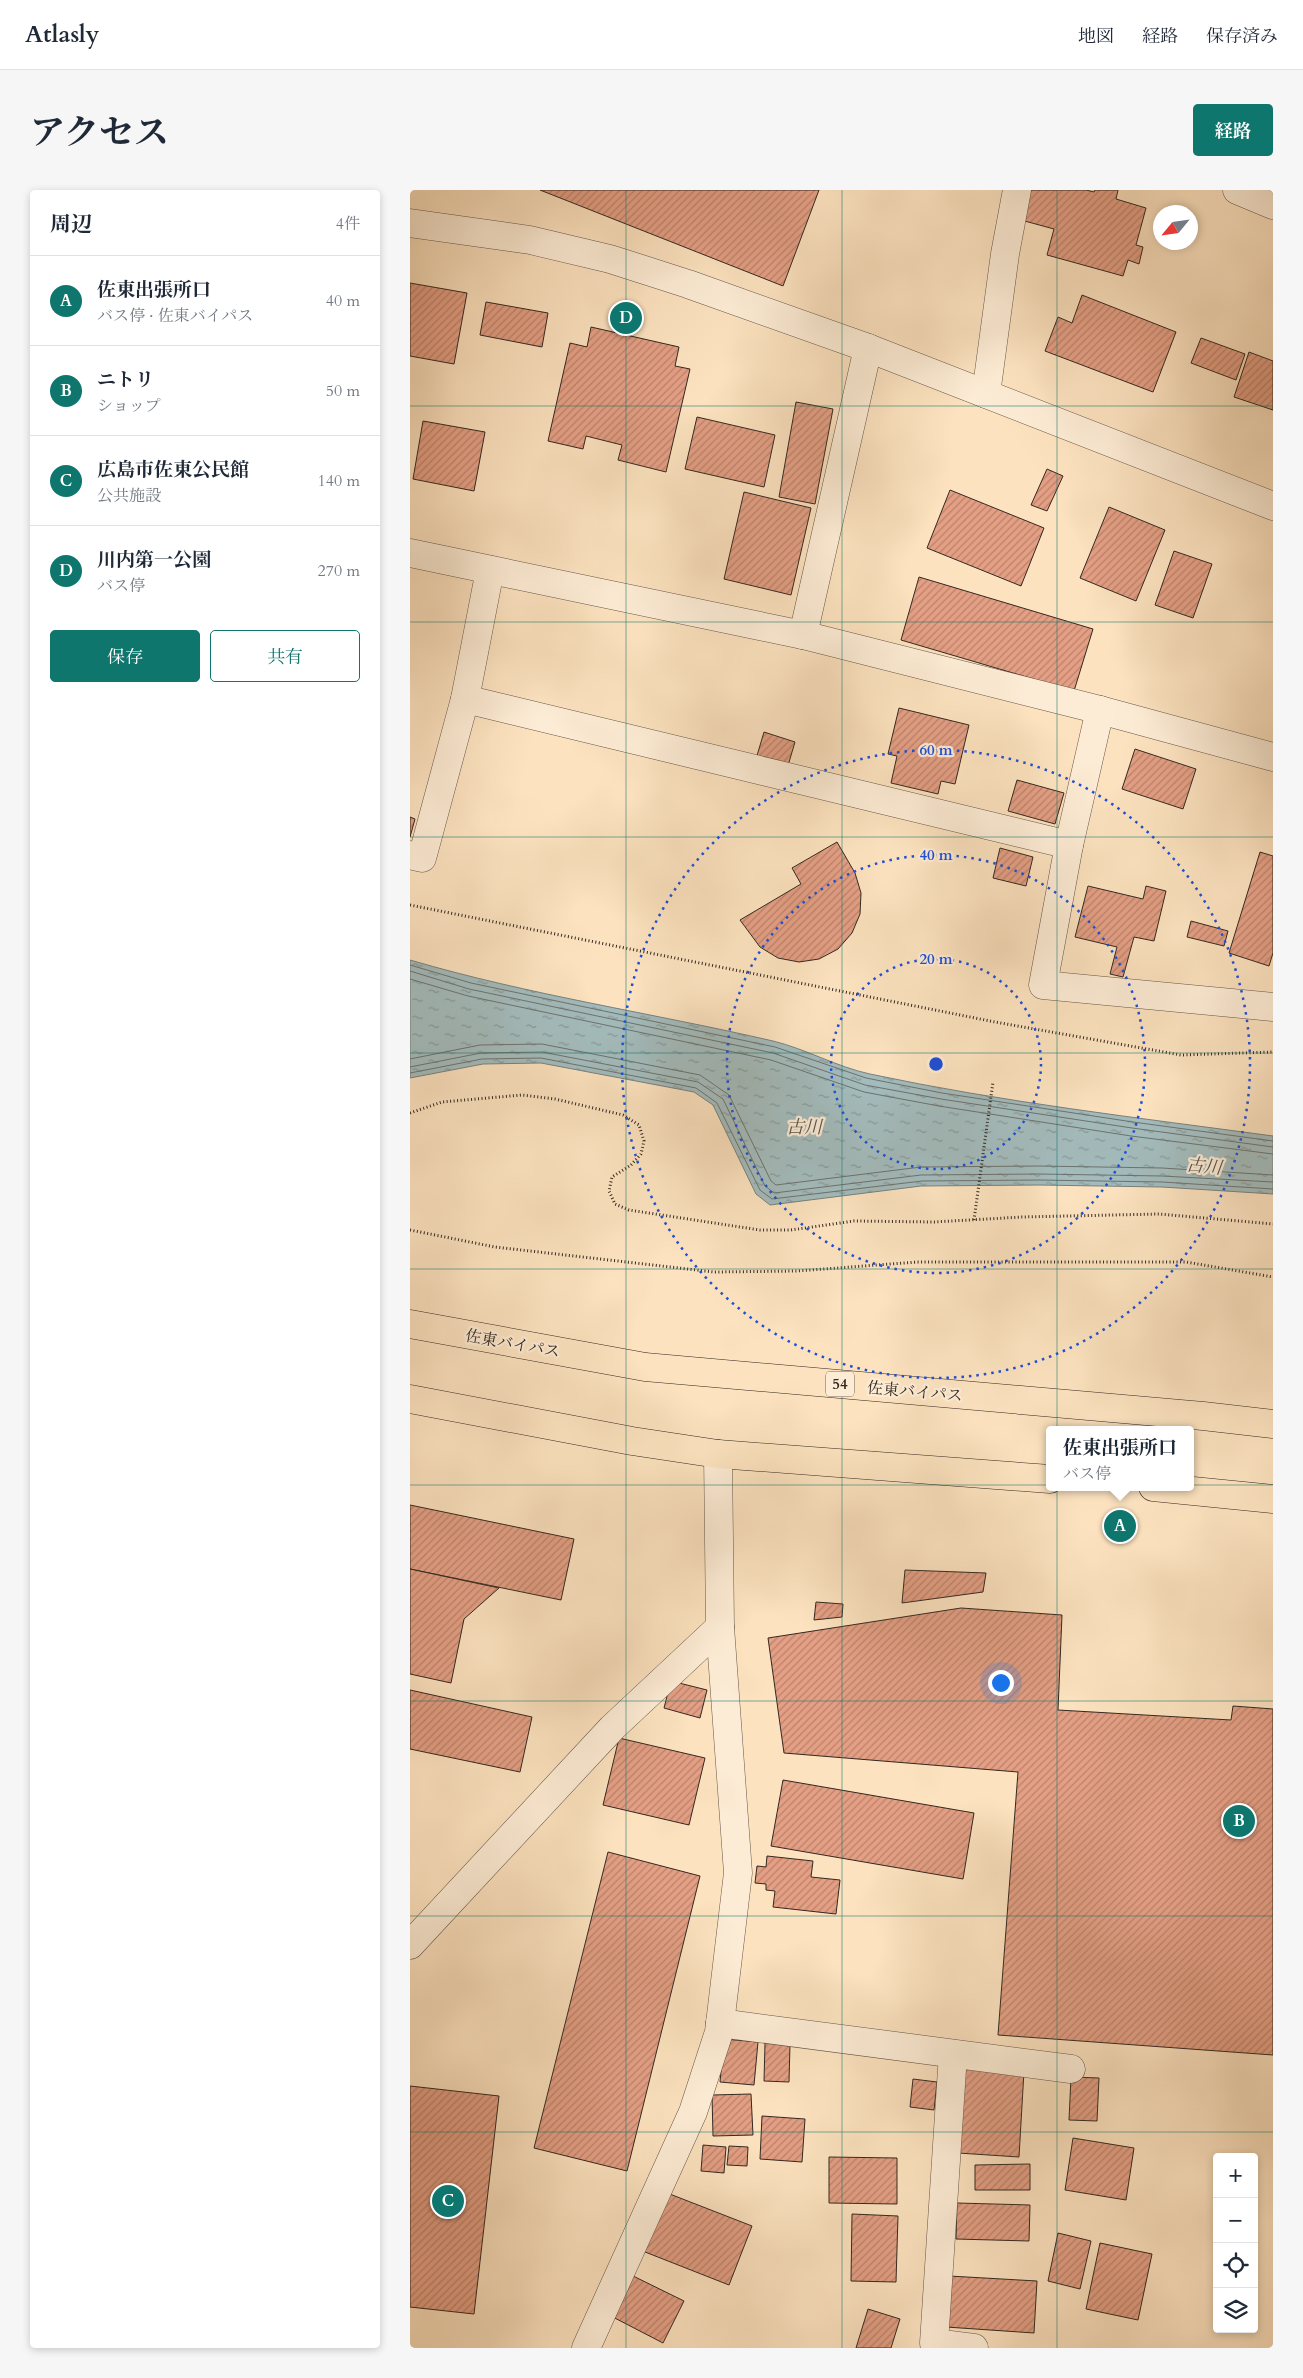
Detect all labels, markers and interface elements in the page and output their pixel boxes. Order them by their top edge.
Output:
text: Atlasly [25,18,99,51]
text: 地図 [1078,24,1114,49]
text: 経路 [1142,24,1178,49]
text: 保存済み [1206,24,1278,49]
button: 経路 [1193,104,1273,156]
text: アクセス [30,109,169,157]
north arrow [1153,205,1198,250]
text: 周辺 [50,210,92,239]
text: 4件 [336,213,360,235]
text: 佐東出張所口 [97,277,211,303]
text: A [60,290,72,312]
text: 40 m [326,290,360,312]
pin: D [610,299,642,337]
text: バス停 · 佐東バイパス [97,305,253,327]
text: ニトリ [97,367,154,393]
text: B [60,380,72,402]
text: 50 m [326,380,360,402]
text: ショップ [97,395,161,417]
text: 広島市佐東公民館 [97,457,249,483]
text: C [60,470,72,492]
text: 140 m [318,470,360,492]
text: 公共施設 [97,485,161,507]
text: 川内第一公園 [97,547,211,573]
text: D [59,560,73,582]
text: 270 m [318,560,360,582]
text: バス停 [97,575,145,597]
button: 保存 [50,630,200,682]
button: 共有 [210,630,360,682]
text: 60 m [919,740,953,760]
text: 40 m [919,845,953,865]
text: 20 m [919,949,953,969]
centre of rings [927,1055,945,1073]
water label: 古川 [786,1115,824,1140]
water label: 古川 [1185,1152,1225,1181]
street label: 佐東バイパス [464,1325,562,1363]
road number: 54 [826,1372,854,1396]
street label: 佐東バイパス [866,1377,964,1407]
popup [1046,1426,1194,1491]
text: 佐東出張所口 [1063,1435,1177,1461]
text: バス停 [1063,1463,1111,1485]
pin: A [1104,1507,1136,1545]
your location [988,1670,1014,1696]
pin: B [1223,1802,1255,1840]
map controls [1213,2153,1258,2333]
button: + [1213,2153,1258,2198]
pin: C [432,2182,464,2220]
button: − [1213,2198,1258,2243]
button: locate [1213,2243,1258,2288]
button: layers [1213,2288,1258,2333]

